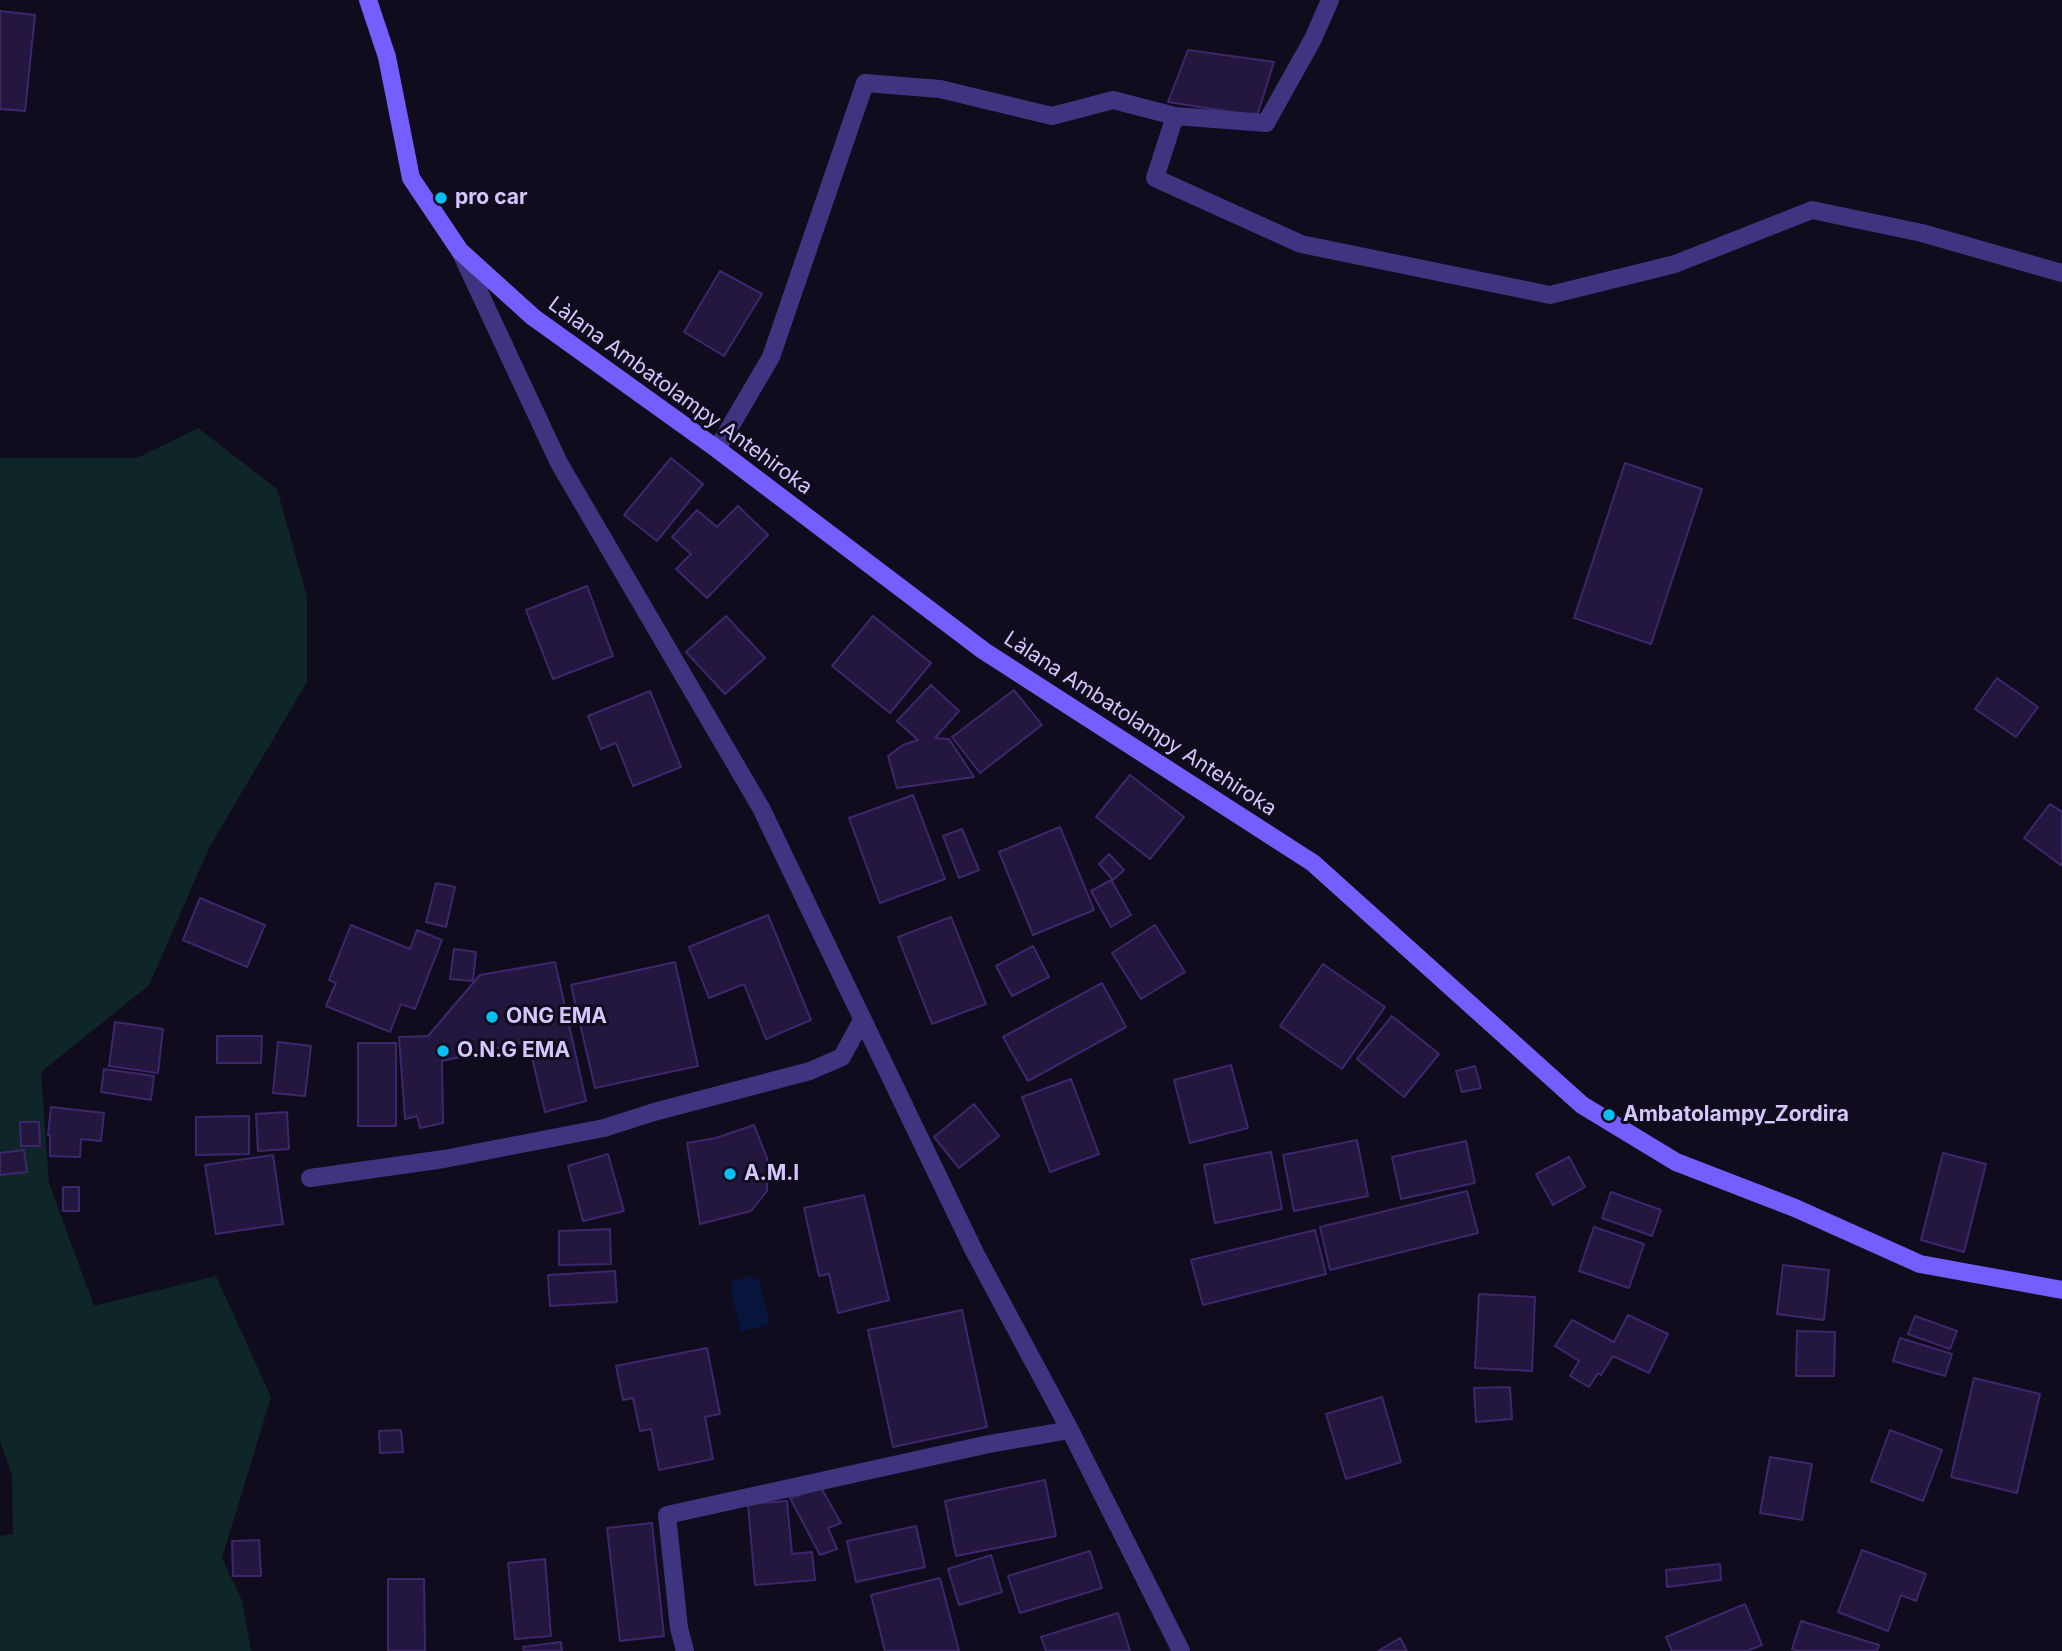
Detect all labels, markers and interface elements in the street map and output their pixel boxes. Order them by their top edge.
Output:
place label: pro car [455,185,527,211]
marker: pro car [433,190,449,206]
street label: Làlana Ambatolampy Antehiroka [543,292,817,500]
street label: Làlana Ambatolampy Antehiroka [999,626,1281,822]
place label: ONG EMA [506,1004,607,1030]
marker: ONG EMA [484,1009,500,1025]
place label: O.N.G EMA [457,1038,570,1064]
marker: O.N.G EMA [435,1043,451,1059]
place label: Ambatolampy_Zordira [1623,1102,1849,1128]
marker: Ambatolampy_Zordira [1601,1107,1617,1123]
place label: A.M.I [744,1161,799,1187]
marker: A.M.I [722,1166,738,1182]

